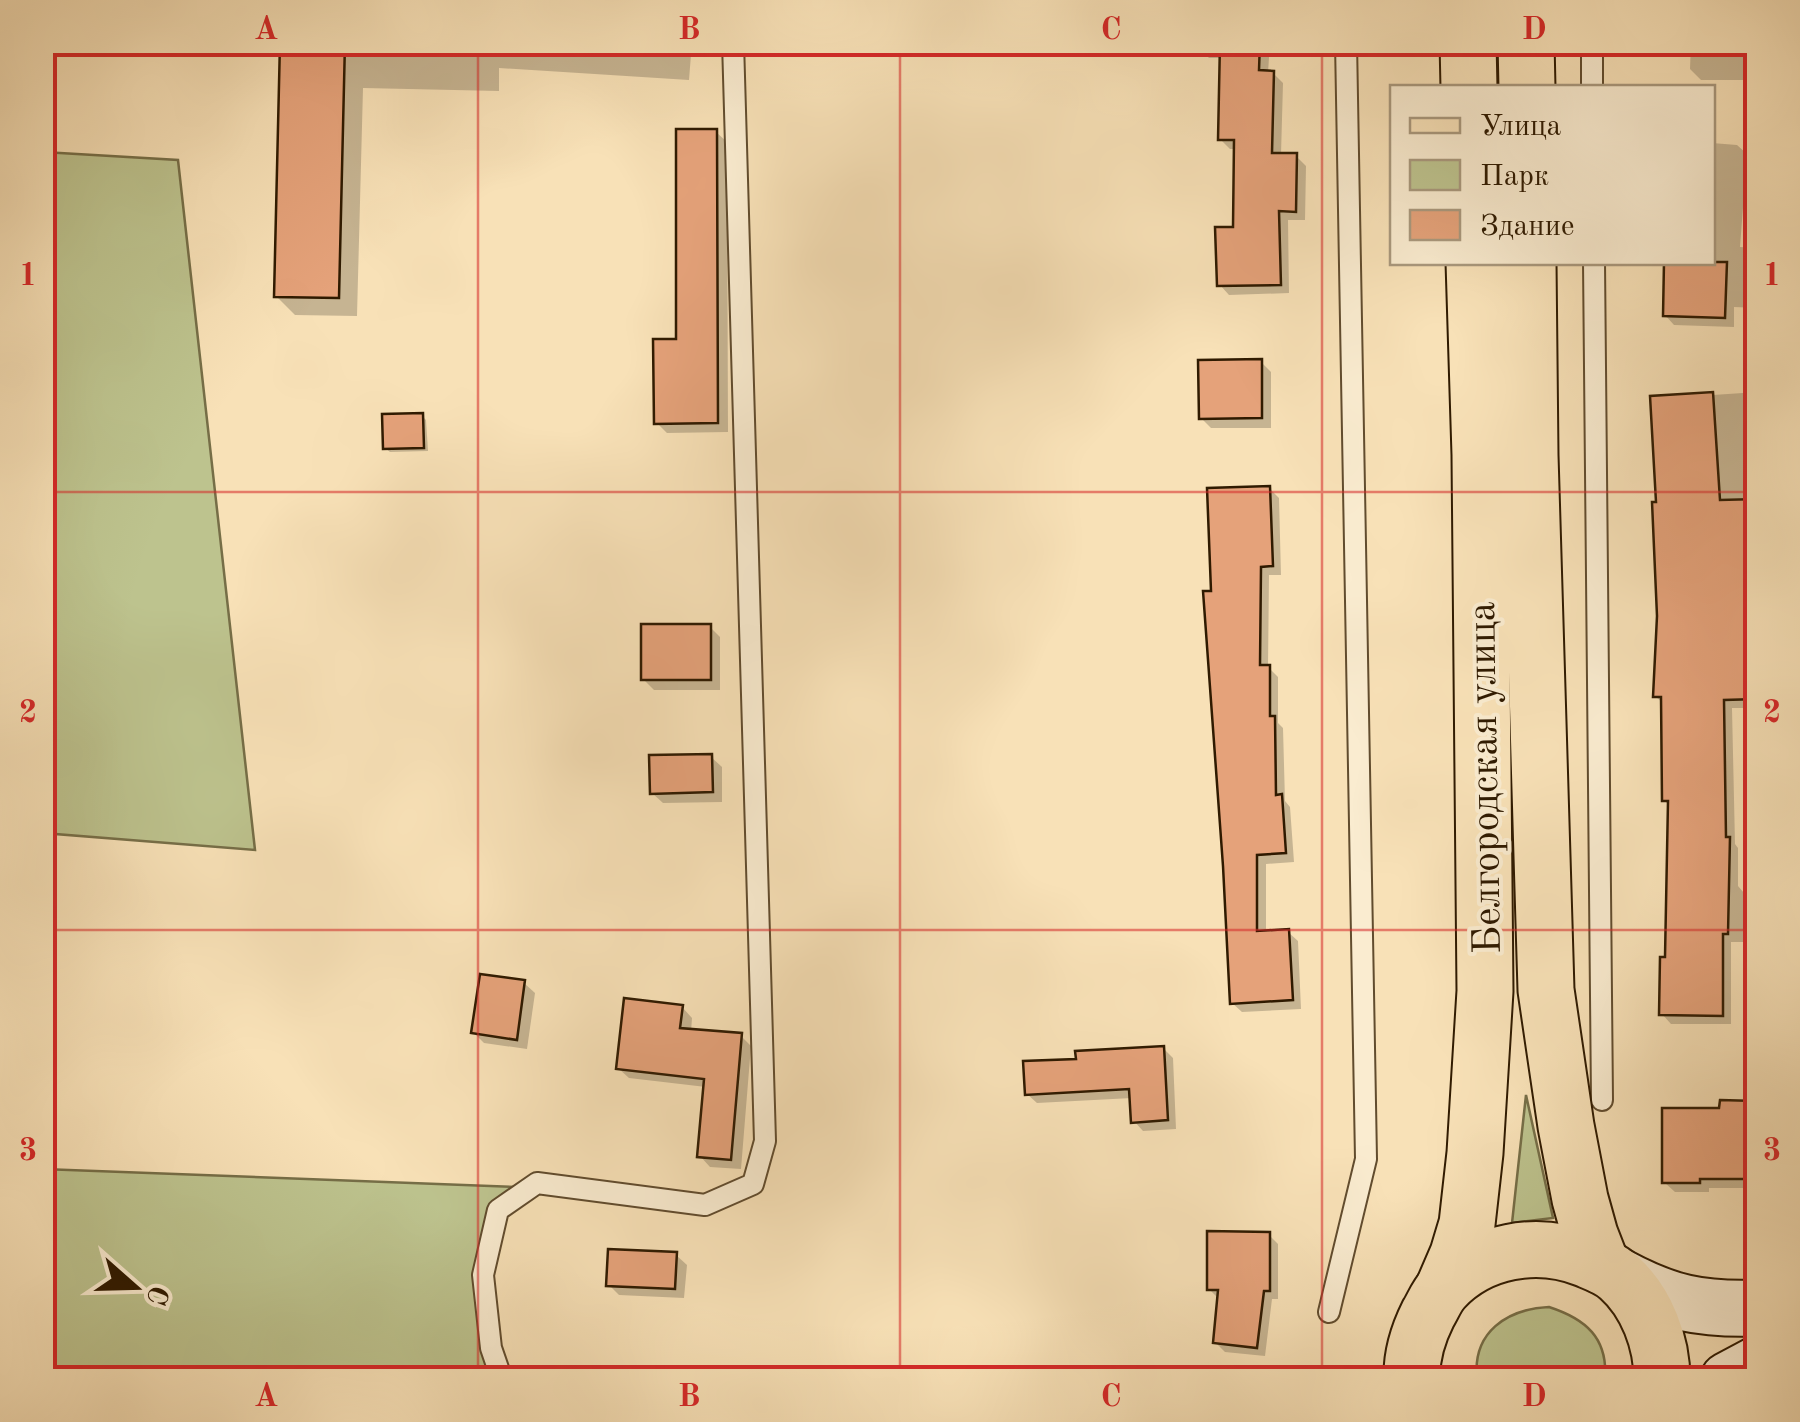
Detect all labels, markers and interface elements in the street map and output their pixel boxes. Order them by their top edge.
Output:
text: A [254,15,278,47]
text: B [678,15,700,47]
text: C [1100,15,1122,47]
text: D [1521,15,1547,47]
legend [1390,85,1715,265]
text: Улица [1480,112,1562,142]
text: Парк [1480,162,1549,192]
text: Здание [1480,212,1575,242]
text: 1 [19,261,37,293]
text: 1 [1763,261,1781,293]
street label: Белгородская улица [1464,601,1510,955]
text: 2 [19,698,37,730]
text: 2 [1763,698,1781,730]
text: 3 [19,1136,37,1168]
text: 3 [1763,1136,1781,1168]
north arrow [85,1237,185,1337]
text: С [139,1281,173,1308]
text: A [254,1382,278,1414]
text: B [678,1382,700,1414]
text: C [1100,1382,1122,1414]
text: D [1521,1382,1547,1414]

